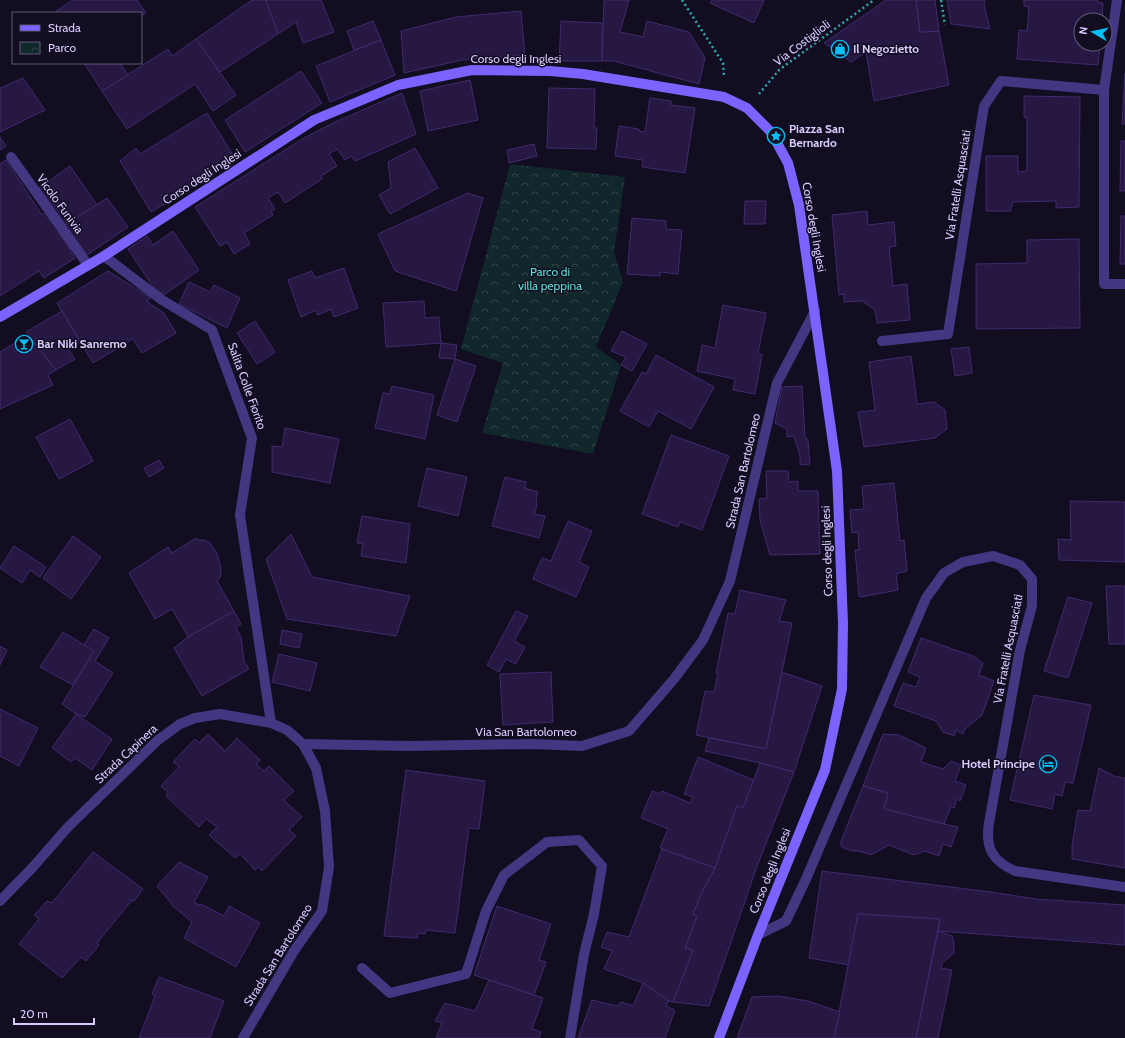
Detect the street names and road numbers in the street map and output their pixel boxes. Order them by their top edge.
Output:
street label: Via Costiglioli [770,16,833,69]
street label: Corso degli Inglesi [471,51,561,66]
street label: Via Fratelli Asquasciati [941,129,974,241]
street label: Corso degli Inglesi [160,146,244,208]
street label: Vicolo Funivia [34,171,87,237]
street label: Corso degli Inglesi [799,181,830,273]
street label: Salita Colle Fiorito [225,340,270,432]
street label: Strada San Bartolomeo [722,412,763,530]
street label: Corso degli Inglesi [817,505,836,597]
street label: Via Fratelli Asquasciati [990,593,1025,705]
street label: Strada Capinera [91,721,160,786]
street label: Via San Bartolomeo [476,724,577,739]
street label: Corso degli Inglesi [746,826,793,916]
street label: Strada San Bartolomeo [240,901,315,1009]

